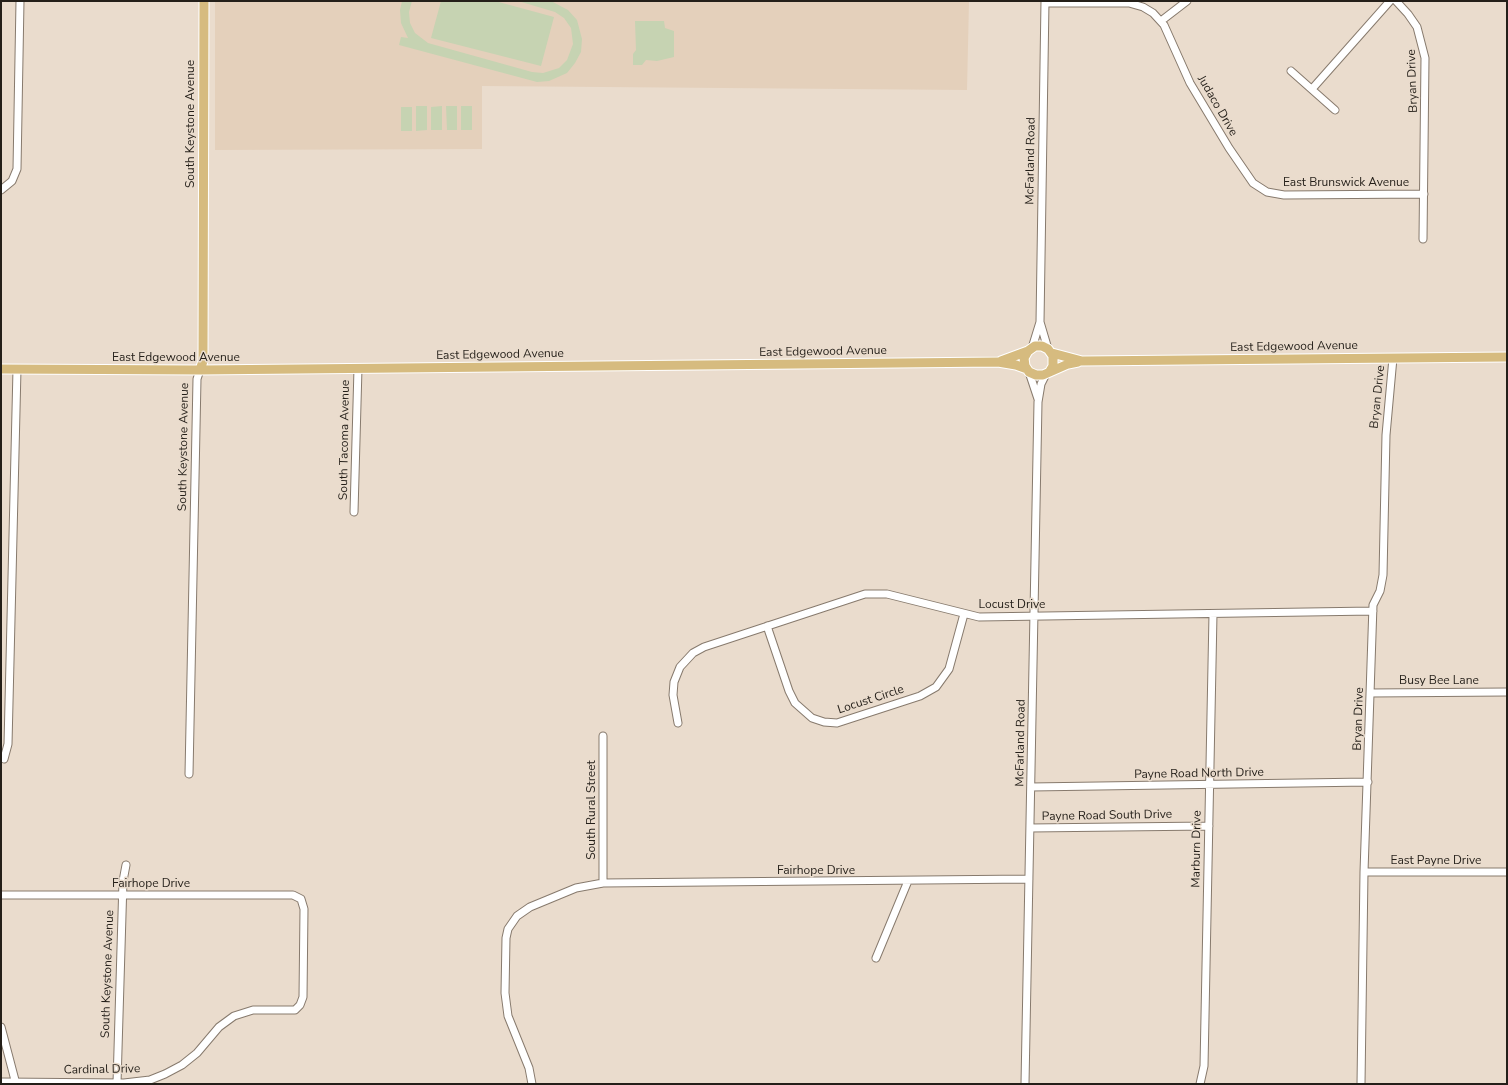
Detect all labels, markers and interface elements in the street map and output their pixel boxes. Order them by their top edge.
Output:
street label: Bryan Drive [1405,49,1421,113]
street label: South Keystone Avenue [184,60,198,188]
street label: Judaco Drive [1194,73,1240,139]
street label: McFarland Road [1023,117,1039,205]
street label: East Brunswick Avenue [1283,176,1409,190]
street label: East Edgewood Avenue [1230,339,1358,355]
street label: East Edgewood Avenue [759,344,887,360]
street label: East Edgewood Avenue [436,347,564,363]
street label: East Edgewood Avenue [112,351,240,365]
street label: Bryan Drive [1368,365,1388,429]
street label: South Tacoma Avenue [337,380,353,500]
street label: South Keystone Avenue [176,383,192,511]
street label: Locust Drive [979,598,1045,612]
street label: Busy Bee Lane [1399,674,1479,688]
street label: Locust Circle [836,683,906,717]
street label: Bryan Drive [1351,687,1367,751]
street label: McFarland Road [1013,699,1029,787]
street label: South Rural Street [585,760,599,860]
street label: Payne Road North Drive [1134,766,1264,782]
street label: Payne Road South Drive [1042,808,1172,824]
street label: Marburn Drive [1189,810,1205,888]
street label: East Payne Drive [1391,854,1481,868]
street label: Fairhope Drive [777,864,855,878]
street label: Fairhope Drive [112,877,190,891]
street label: South Keystone Avenue [99,910,117,1038]
street label: Cardinal Drive [64,1062,140,1078]

